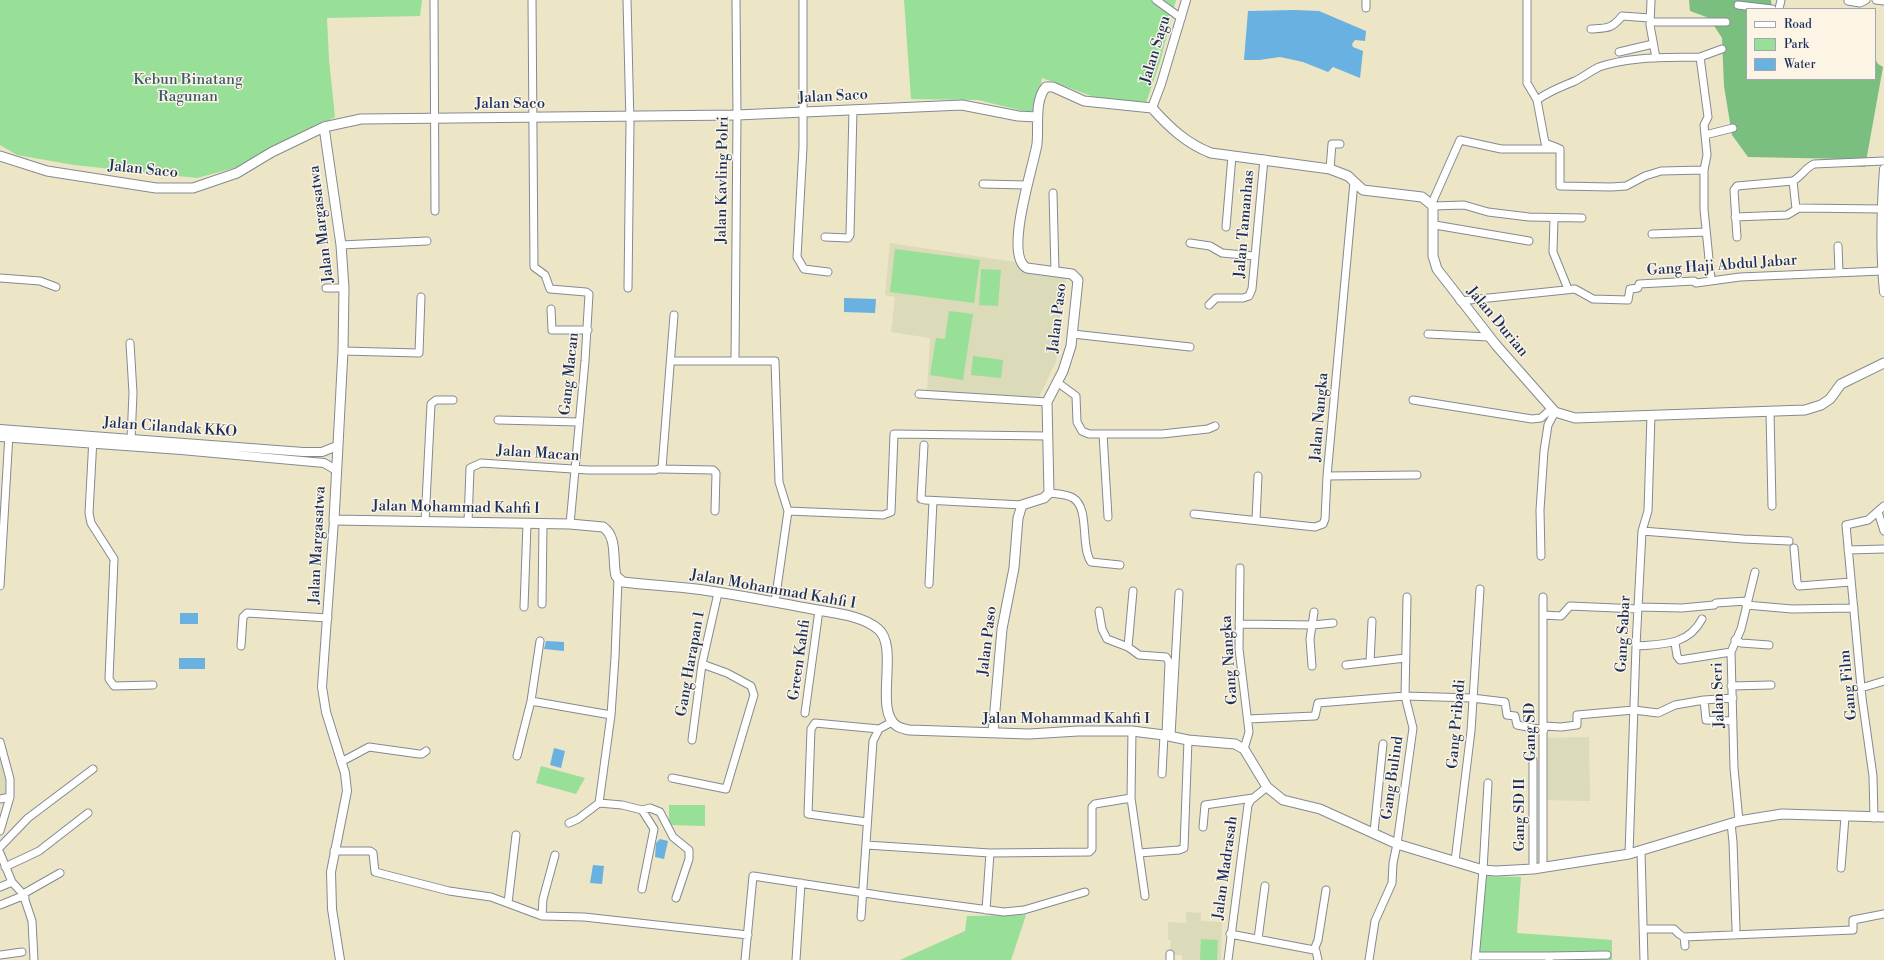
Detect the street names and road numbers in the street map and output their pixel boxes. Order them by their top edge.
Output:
street label: Jalan Sagu [1137,14,1175,86]
street label: Jalan Saco [797,86,869,108]
street label: Jalan Saco [475,95,545,113]
street label: Jalan Kavling Polri [713,116,733,244]
street label: Jalan Saco [107,157,179,183]
street label: Jalan Margasatwa [306,164,338,284]
street label: Jalan Tamanhas [1231,169,1259,279]
street label: Gang Haji Abdul Jabar [1646,252,1798,280]
street label: Jalan Paso [1045,282,1071,354]
street label: Jalan Durian [1462,283,1532,361]
street label: Gang Macan [557,332,583,416]
street label: Jalan Nangka [1307,372,1333,462]
street label: Jalan Cilandak KKO [102,414,238,442]
street label: Jalan Macan [496,442,580,466]
street label: Jalan Margasatwa [306,486,330,604]
street label: Jalan Mohammad Kahfi I [372,498,540,518]
street label: Jalan Mohammad Kahfi I [689,567,857,613]
street label: Gang Sabar [1613,595,1635,673]
street label: Jalan Paso [975,605,1001,677]
street label: Gang Harapan 1 [673,610,709,718]
street label: Gang Nangka [1218,615,1242,705]
street label: Green Kahfi [785,618,815,702]
street label: Gang Film [1836,649,1862,721]
street label: Jalan Seri [1709,662,1729,728]
street label: Gang Pribadi [1444,678,1470,770]
street label: Gang SD [1521,702,1541,762]
street label: Jalan Mohammad Kahfi I [982,710,1150,728]
street label: Gang Bulind [1378,735,1408,821]
street label: Gang SD II [1511,778,1529,852]
street label: Jalan Madrasah [1210,815,1242,921]

